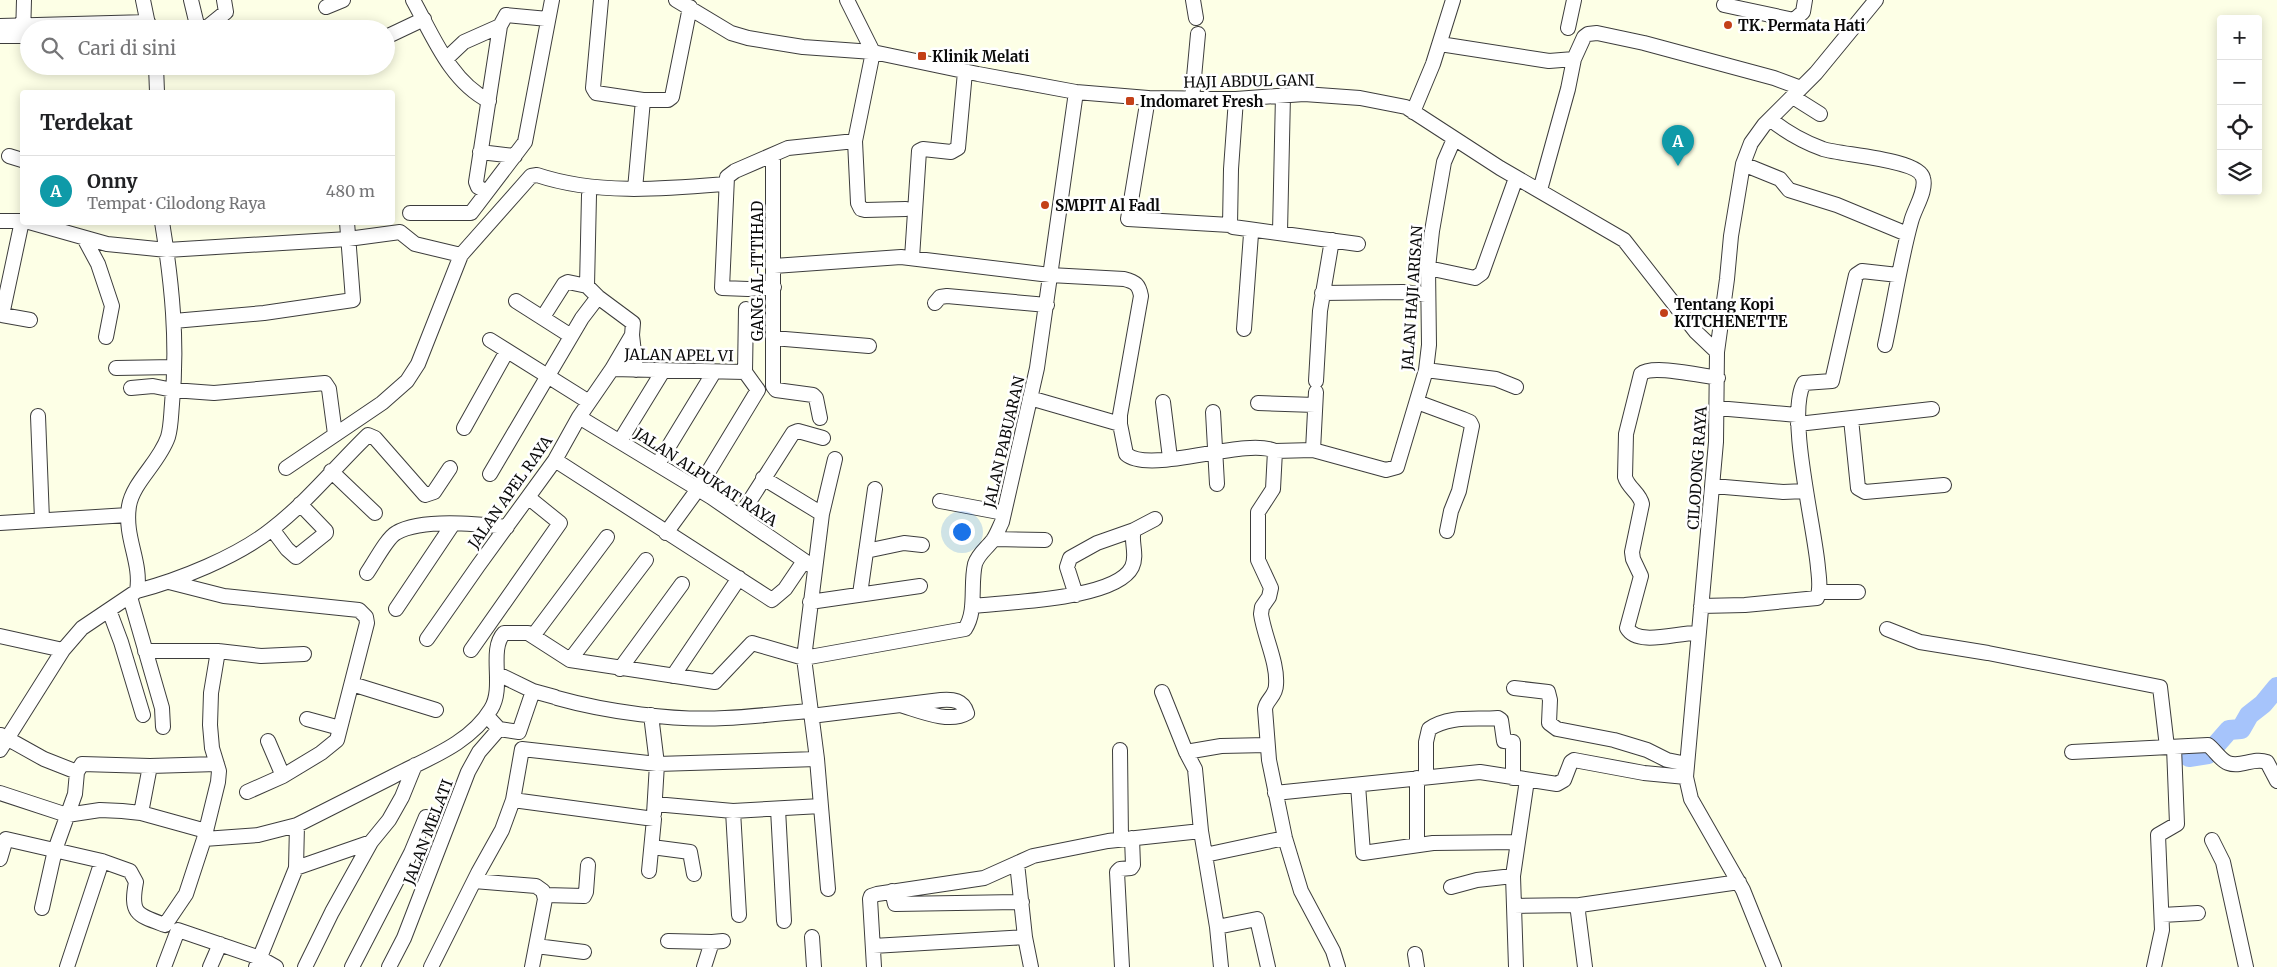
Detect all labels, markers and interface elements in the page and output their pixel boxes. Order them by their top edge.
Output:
map controls [2217,15,2262,195]
button: + [2217,15,2262,60]
place label: TK. Permata Hati [1738,16,1865,35]
marker: TK. Permata Hati [1722,19,1734,31]
search box [20,20,395,75]
icon: search [38,34,66,62]
text: Cari di sini [78,36,176,60]
place label: Klinik Melati [932,47,1029,66]
marker: Klinik Melati [916,50,928,62]
button: − [2217,60,2262,105]
street label: HAJI ABDUL GANI [1183,70,1315,92]
place label: Indomaret Fresh [1140,92,1264,111]
marker: Indomaret Fresh [1124,95,1136,107]
button: locate [2217,105,2262,150]
text: Terdekat [40,109,133,136]
pin: A [1662,125,1694,166]
button: layers [2217,150,2262,195]
text: Onny [87,169,138,193]
text: A [50,181,62,201]
text: 480 m [326,181,375,201]
text: Tempat · Cilodong Raya [87,193,266,213]
place label: SMPIT Al Fadl [1055,196,1160,215]
marker: SMPIT Al Fadl [1039,199,1051,211]
street label: GANG AL-ITTIHAD [748,201,767,341]
street label: JALAN HAJI ARISAN [1397,224,1427,372]
place label: Tentang Kopi KITCHENETTE [1674,295,1788,331]
marker: Tentang Kopi KITCHENETTE [1658,307,1670,319]
street label: JALAN APEL VI [623,345,734,365]
street label: JALAN PABUARAN [979,374,1028,511]
street label: CILODONG RAYA [1683,405,1711,530]
street label: JALAN ALPUKAT RAYA [630,423,781,531]
street label: JALAN APEL RAYA [463,432,556,553]
your location [949,519,975,545]
street label: JALAN MELATI [399,777,457,888]

